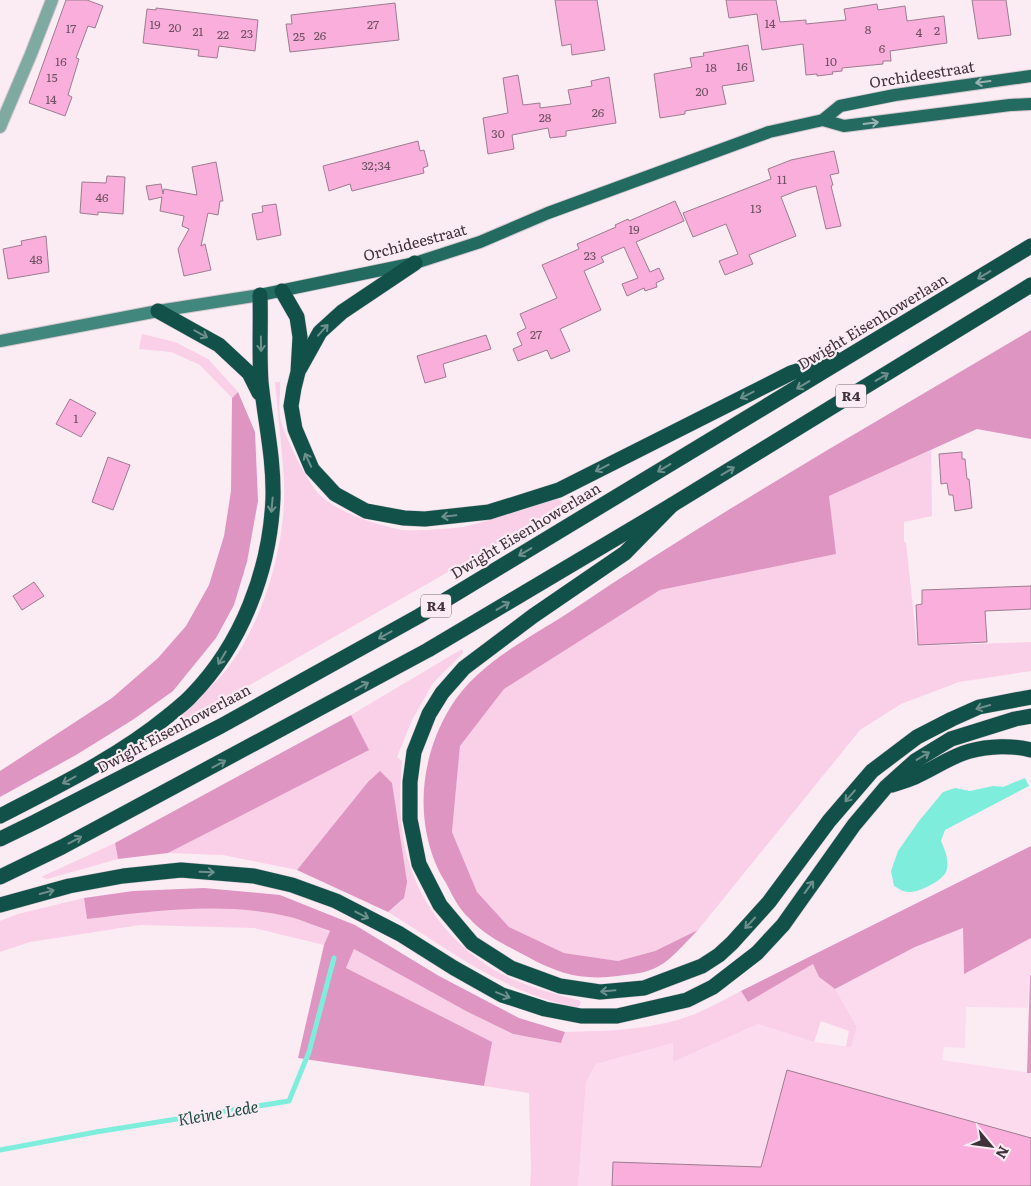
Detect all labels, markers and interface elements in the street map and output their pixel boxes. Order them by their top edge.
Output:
house number: 14 [764,14,776,32]
house number: 19 [149,15,161,33]
house number: 27 [367,15,379,33]
house number: 20 [168,18,182,36]
house number: 17 [66,19,76,37]
house number: 8 [865,20,872,38]
house number: 2 [934,21,940,39]
house number: 21 [193,22,204,40]
house number: 4 [916,23,923,41]
house number: 23 [241,24,253,42]
house number: 22 [217,25,229,43]
house number: 26 [314,26,327,44]
house number: 25 [293,27,305,45]
house number: 6 [879,39,886,57]
house number: 16 [55,52,67,70]
house number: 10 [825,52,837,70]
street label: Orchideestraat [867,54,976,93]
house number: 16 [736,57,748,75]
house number: 18 [705,58,717,76]
house number: 15 [47,68,57,86]
one-way arrow [975,77,991,87]
house number: 20 [695,82,709,100]
house number: 14 [45,90,57,108]
house number: 26 [592,103,605,121]
house number: 28 [539,108,552,126]
one-way arrow [862,118,878,128]
house number: 30 [491,124,505,142]
house number: 32;34 [361,156,391,174]
house number: 11 [777,170,787,188]
house number: 46 [95,188,109,206]
house number: 13 [750,199,762,217]
street label: Orchideestraat [360,217,469,266]
house number: 19 [628,220,640,238]
house number: 23 [584,246,596,264]
house number: 48 [29,250,43,268]
street label: Dwight Eisenhowerlaan [793,267,952,375]
one-way arrow [977,271,991,281]
one-way arrow [317,324,329,337]
house number: 27 [530,325,542,343]
one-way arrow [193,330,207,340]
one-way arrow [256,335,266,351]
one-way arrow [874,371,888,381]
one-way arrow [797,380,811,390]
road number: R4 [836,384,866,408]
one-way arrow [740,390,755,400]
house number: 1 [74,409,79,427]
one-way arrow [303,453,312,468]
one-way arrow [595,464,610,473]
one-way arrow [657,464,671,474]
one-way arrow [721,465,735,475]
street label: Dwight Eisenhowerlaan [446,476,605,584]
one-way arrow [267,497,277,513]
one-way arrow [441,511,457,521]
one-way arrow [518,548,532,558]
road number: R4 [421,594,451,618]
one-way arrow [495,600,509,610]
one-way arrow [377,630,392,640]
one-way arrow [216,650,226,664]
street label: Dwight Eisenhowerlaan [92,677,255,778]
one-way arrow [354,681,368,691]
one-way arrow [976,702,992,712]
one-way arrow [916,751,930,761]
one-way arrow [211,759,226,768]
one-way arrow [62,775,77,785]
one-way arrow [845,789,856,802]
one-way arrow [67,835,82,844]
one-way arrow [199,867,215,876]
one-way arrow [804,881,815,895]
one-way arrow [38,886,54,896]
one-way arrow [355,910,370,920]
one-way arrow [744,917,756,930]
one-way arrow [600,987,616,996]
one-way arrow [495,991,510,1000]
water label: Kleine Lede [176,1093,260,1131]
north arrow [966,1121,1016,1171]
text: N [992,1143,1015,1163]

